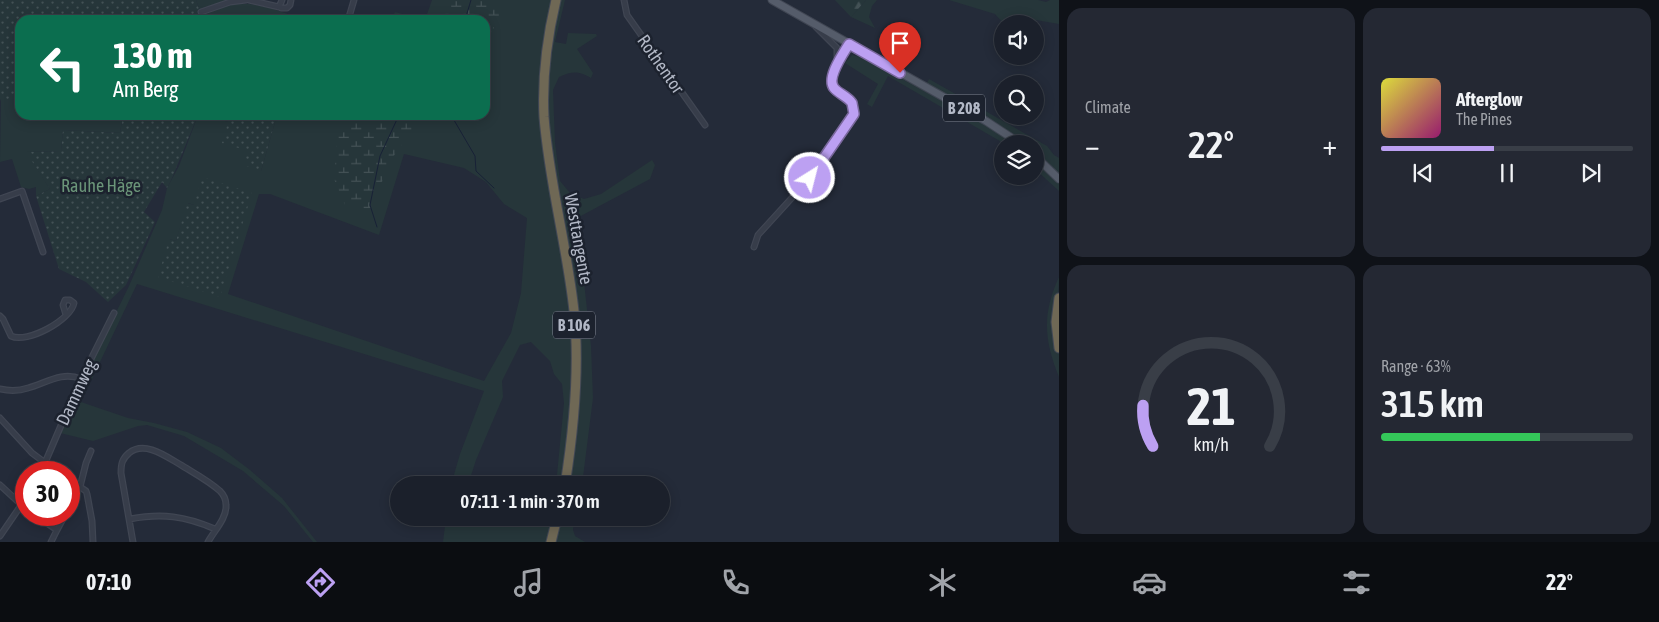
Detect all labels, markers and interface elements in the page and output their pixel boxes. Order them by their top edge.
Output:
map controls [994,15,1044,185]
button: sound [994,15,1044,65]
pin [879,22,921,73]
icon: arrive [886,29,914,57]
street label: Rothentor [633,31,689,98]
icon: left [30,35,95,100]
text: 130 m [113,35,192,75]
button: search [994,75,1044,125]
text: Am Berg [113,76,178,102]
text: Afterglow [1456,88,1523,110]
road number: B 208 [943,95,985,122]
text: Climate [1085,98,1131,116]
text: The Pines [1456,110,1512,128]
text: 22° [1188,123,1234,166]
text: − [1085,129,1100,161]
text: + [1322,129,1337,161]
button: layers [994,135,1044,185]
position arrow [783,151,835,203]
icon: previous [1409,159,1437,187]
icon: pause [1493,159,1521,187]
icon: next [1577,159,1605,187]
park label: Rauhe Häge [61,175,141,196]
street label: Westtangente [561,192,597,286]
road number: B 106 [553,312,595,338]
street label: Dammweg [52,355,101,429]
text: Range · 63% [1381,357,1451,375]
text: 21 [1187,376,1235,436]
text: 315 km [1381,382,1484,425]
text: km/h [1193,434,1229,455]
speed limit sign: 30 [15,461,80,526]
text: 07:11 · 1 min · 370 m [460,490,600,512]
icon: directions [303,565,338,600]
icon: music [511,565,546,600]
icon: phone [718,565,753,600]
icon: climate [925,565,960,600]
icon: car [1132,565,1167,600]
icon: filters [1339,565,1374,600]
text: 07:10 [86,569,131,595]
text: 22° [1546,569,1573,595]

